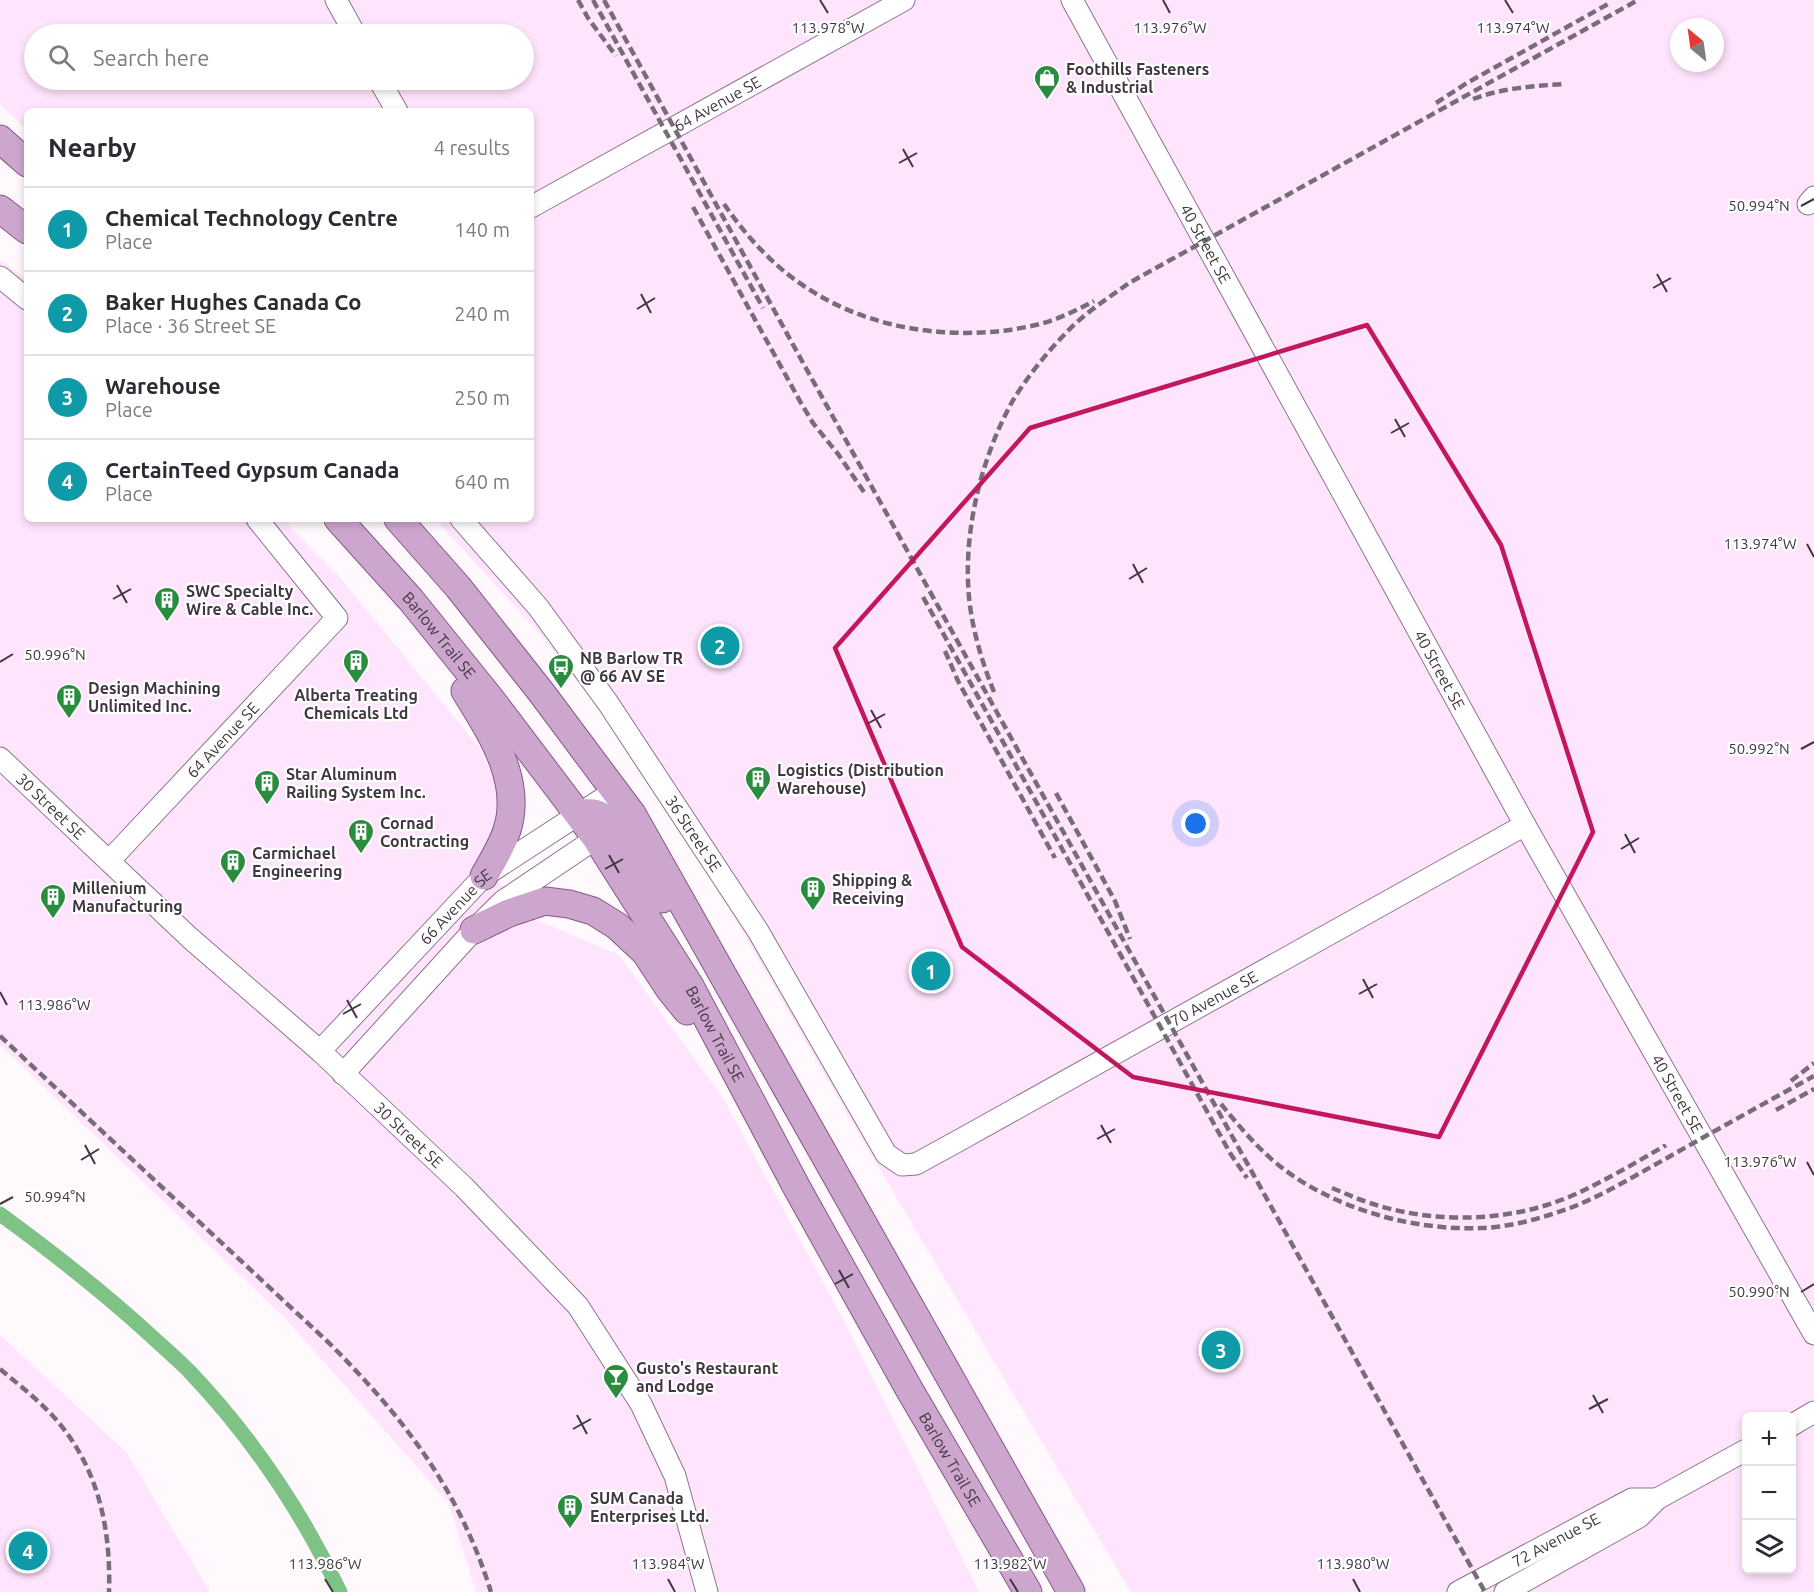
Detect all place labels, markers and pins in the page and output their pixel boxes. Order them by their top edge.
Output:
place label: Foothills Fasteners & Industrial [1066,60,1209,96]
shop icon: Foothills Fasteners & Industrial [1032,63,1062,101]
place label: SWC Specialty Wire & Cable Inc. [186,582,313,618]
building icon: SWC Specialty Wire & Cable Inc. [152,585,182,623]
pin: 2 [700,624,740,668]
building icon: Alberta Treating Chemicals Ltd [341,647,371,685]
place label: NB Barlow TR @ 66 AV SE [580,649,683,685]
bus stop icon: NB Barlow TR @ 66 AV SE [546,652,576,690]
place label: Design Machining Unlimited Inc. [88,679,221,715]
building icon: Design Machining Unlimited Inc. [54,682,84,720]
place label: Alberta Treating Chemicals Ltd [294,686,418,722]
place label: Logistics (Distribution Warehouse) [777,761,944,798]
building icon: Logistics (Distribution Warehouse) [743,764,773,802]
place label: Star Aluminum Railing System Inc. [286,765,426,801]
building icon: Star Aluminum Railing System Inc. [252,768,282,806]
place label: Cornad Contracting [380,814,469,850]
building icon: Cornad Contracting [346,817,376,855]
place label: Carmichael Engineering [252,844,342,880]
building icon: Carmichael Engineering [218,847,248,885]
place label: Shipping & Receiving [832,871,912,907]
building icon: Shipping & Receiving [798,874,828,912]
place label: Millenium Manufacturing [72,879,183,915]
building icon: Millenium Manufacturing [38,882,68,920]
pin: 1 [912,948,950,994]
pin: 3 [1202,1328,1240,1372]
place label: Gusto's Restaurant and Lodge [636,1359,778,1395]
bar icon: Gusto's Restaurant and Lodge [601,1362,631,1400]
place label: SUM Canada Enterprises Ltd. [590,1489,709,1525]
building icon: SUM Canada Enterprises Ltd. [555,1492,585,1530]
pin: 4 [9,1528,48,1574]

